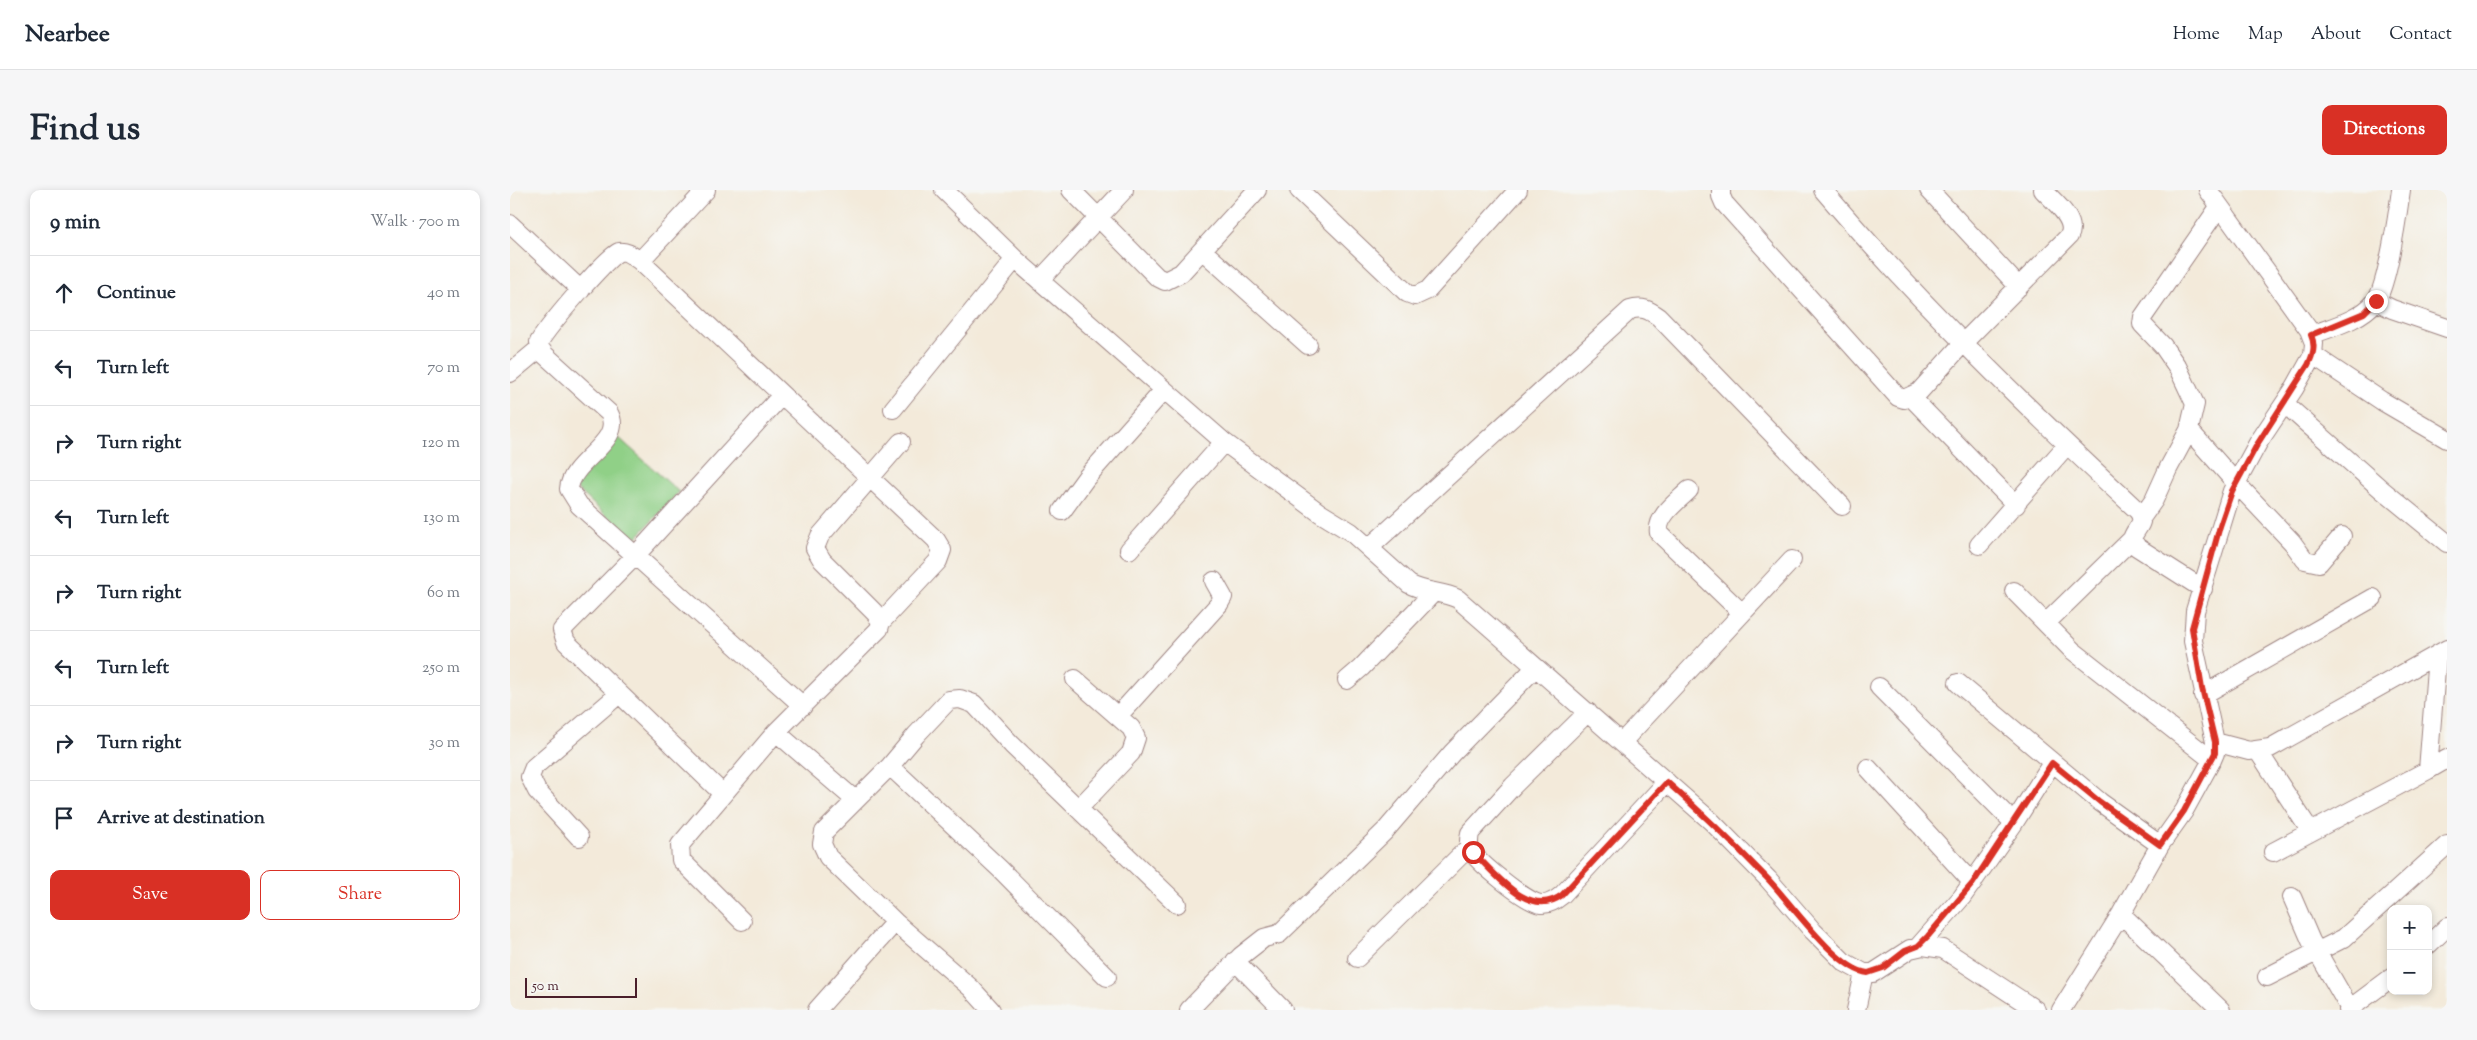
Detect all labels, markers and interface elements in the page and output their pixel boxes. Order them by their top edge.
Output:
text: Nearbee [25,18,110,52]
text: Home [2173,22,2220,48]
text: Map [2248,22,2283,48]
text: About [2311,22,2361,48]
text: Contact [2389,22,2452,48]
text: Find us [30,105,140,156]
button: Directions [2322,105,2447,155]
text: 9 min [50,208,100,238]
text: Walk · 700 m [370,211,460,234]
icon: ahead [50,279,78,307]
text: Continue [97,280,176,307]
text: 40 m [427,282,460,305]
route end [2365,290,2388,313]
icon: left [50,354,78,382]
text: Turn left [97,355,169,382]
text: 70 m [427,357,460,380]
icon: right [50,429,78,457]
text: Turn right [97,430,181,457]
text: 120 m [422,432,460,455]
icon: left [50,504,78,532]
text: Turn left [97,505,169,532]
text: 130 m [423,507,460,530]
icon: right [50,579,78,607]
text: Turn right [97,580,181,607]
text: 60 m [427,582,460,605]
icon: left [50,654,78,682]
text: Turn left [97,655,169,682]
text: 250 m [422,657,460,680]
icon: right [50,729,78,757]
text: Turn right [97,730,181,757]
text: 30 m [429,732,460,755]
icon: arrive [50,804,78,832]
text: Arrive at destination [97,805,265,832]
route start [1462,841,1485,864]
button: Save [50,870,250,920]
button: Share [260,870,460,920]
map controls [2387,905,2432,995]
button: + [2387,905,2432,950]
button: − [2387,950,2432,995]
scale bar [525,975,638,998]
text: 50 m [532,977,559,997]

